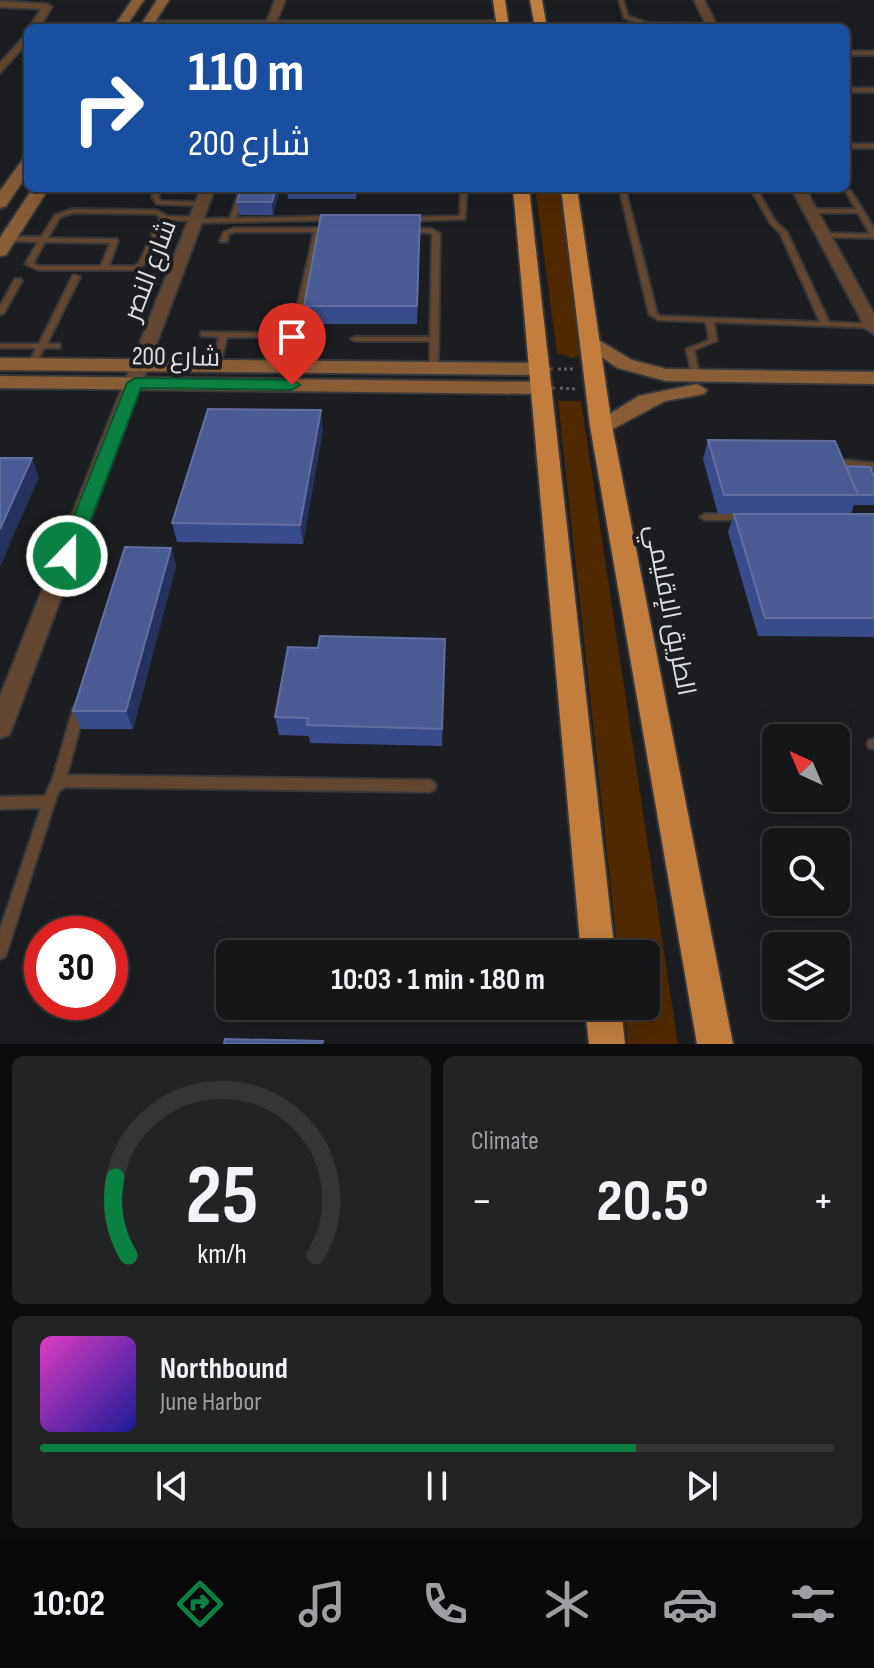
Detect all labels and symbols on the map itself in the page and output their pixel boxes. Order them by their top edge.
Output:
street label: شارع النصر [116,216,184,327]
pin [258,303,326,385]
street label: شارع 200 [132,341,220,374]
position arrow [25,514,109,598]
street label: الطريق الإقليمي [634,522,701,699]
north arrow [762,724,850,812]
speed limit sign: 30 [24,916,128,1020]

